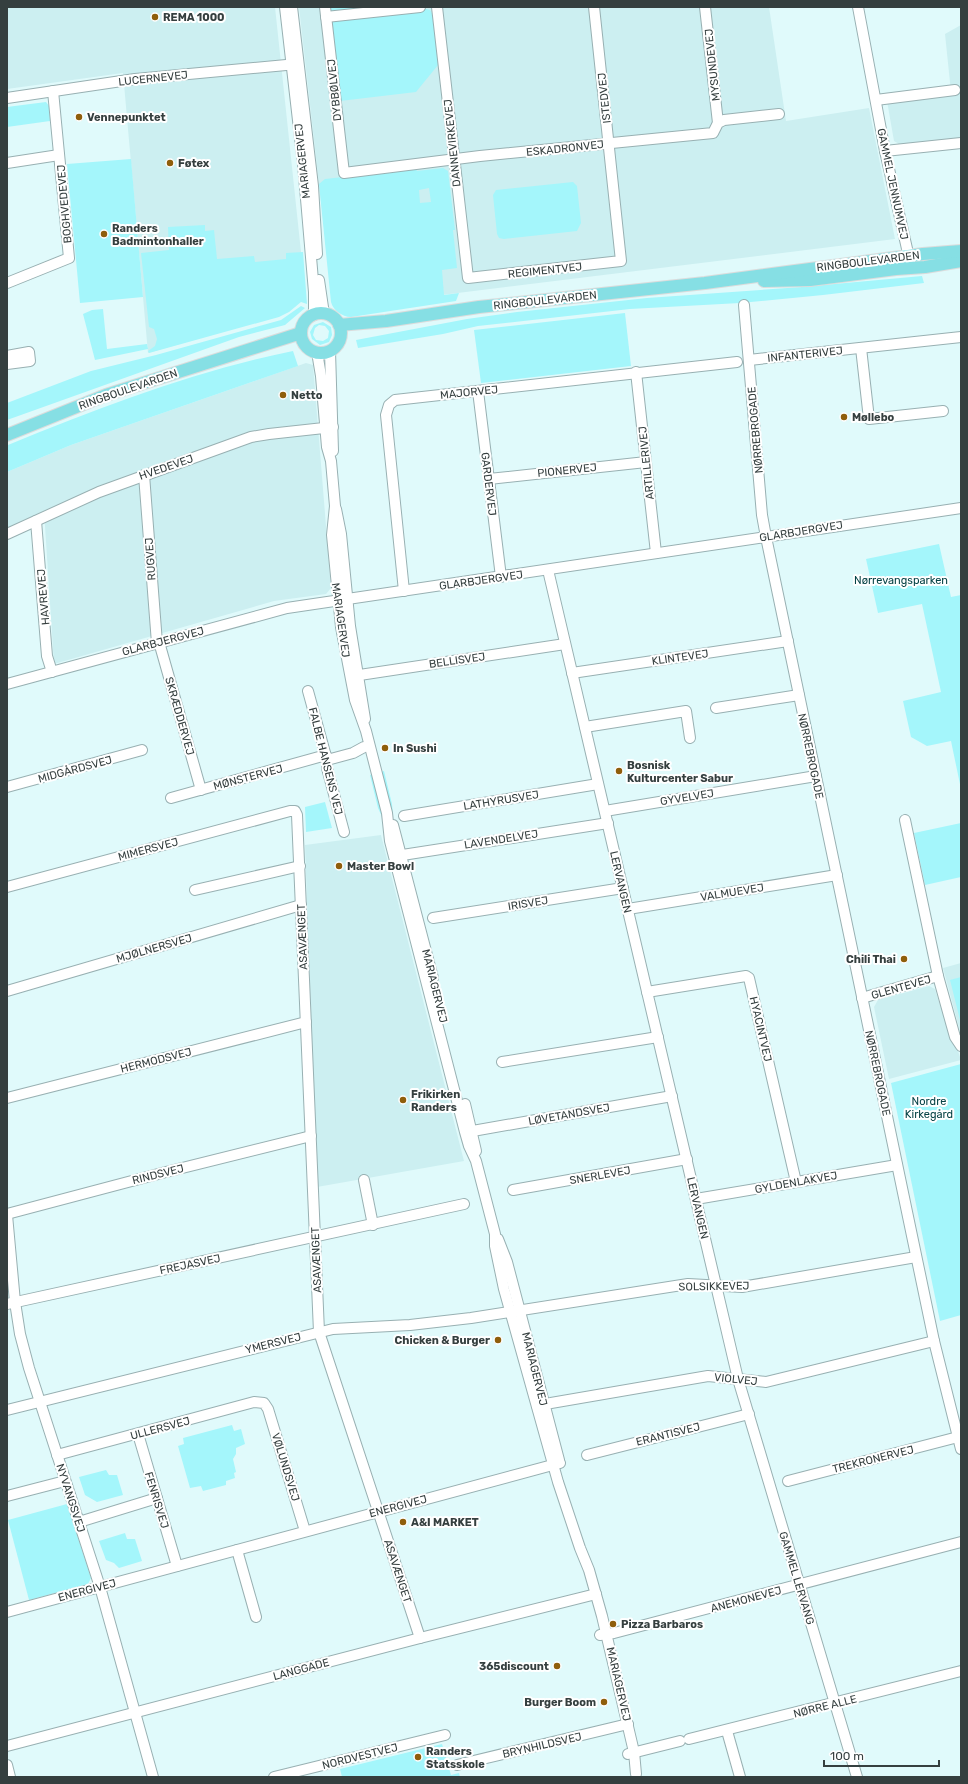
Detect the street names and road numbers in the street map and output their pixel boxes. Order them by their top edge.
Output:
street label: MYSUNDEVEJ [702,28,723,102]
street label: DYBBØLVEJ [325,58,344,122]
street label: LUCERNEVEJ [118,68,189,89]
street label: ISTEDVEJ [595,72,614,124]
street label: DANNEVIRKEVEJ [441,98,464,187]
street label: MARIAGERVEJ [292,123,313,199]
street label: GAMMEL JENNUMVEJ [874,127,911,241]
street label: ESKADRONVEJ [525,138,605,159]
street label: BOGHVEDEVEJ [55,164,74,244]
street label: RINGBOULEVARDEN [816,249,920,274]
street label: REGIMENTVEJ [507,260,583,281]
street label: RINGBOULEVARDEN [493,289,597,312]
street label: INFANTERIVEJ [767,344,843,365]
street label: RINGBOULEVARDEN [77,366,179,413]
street label: MAJORVEJ [439,383,499,402]
street label: NØRREBROGADE [745,386,766,474]
street label: ARTILLERIVEJ [636,425,657,500]
street label: HVEDEVEJ [137,452,195,483]
street label: GARDERVEJ [478,452,499,517]
street label: PIONERVEJ [537,461,597,480]
street label: GLARBJERGVEJ [758,518,844,545]
street label: RUGVEJ [143,537,158,581]
street label: HAVREVEJ [35,568,52,626]
street label: GLARBJERGVEJ [438,568,524,593]
street label: MARIAGERVEJ [329,582,352,658]
street label: GLARBJERGVEJ [121,624,206,659]
street label: KLINTEVEJ [651,647,709,668]
street label: BELLISVEJ [428,650,486,671]
street label: SKRÆDDERVEJ [162,676,197,757]
street label: FALBE HANSENS VEJ [306,706,345,816]
street label: NØRREBROGADE [795,712,826,800]
street label: MIDGÅRDSVEJ [37,753,114,786]
street label: MØNSTERVEJ [212,762,284,793]
street label: GYVELVEJ [659,787,715,808]
street label: LATHYRUSVEJ [462,788,540,813]
street label: LAVENDELVEJ [463,827,539,852]
street label: MIMERSVEJ [117,835,180,864]
street label: LERVANGEN [607,850,634,914]
street label: VALMUEVEJ [699,881,765,904]
street label: IRISVEJ [507,894,549,913]
street label: ASAVÆNGET [295,903,310,970]
street label: MJØLNERSVEJ [115,931,194,966]
street label: MARIAGERVEJ [419,948,450,1024]
street label: GLENTEVEJ [870,973,933,1002]
street label: HYACINTVEJ [747,995,774,1063]
street label: NØRREBROGADE [862,1029,893,1117]
street label: HERMODSVEJ [119,1045,193,1076]
street label: LØVETANDSVEJ [527,1101,611,1128]
street label: RINDSVEJ [131,1162,185,1187]
street label: SNERLEVEJ [568,1164,632,1187]
street label: GYLDENLAKVEJ [754,1169,838,1196]
street label: LERVANGEN [684,1176,711,1240]
street label: ASAVÆNGET [309,1226,324,1293]
street label: FREJASVEJ [159,1252,222,1277]
street label: SOLSIKKEVEJ [678,1279,750,1294]
street label: YMERSVEJ [244,1330,302,1357]
street label: MARIAGERVEJ [519,1331,550,1407]
street label: VIOLVEJ [714,1371,758,1388]
street label: ULLERSVEJ [129,1414,191,1443]
street label: ERANTISVEJ [635,1420,702,1449]
street label: VØLUNDSVEJ [269,1431,302,1503]
street label: TREKRONERVEJ [831,1443,915,1476]
street label: NYVANGSVEJ [53,1462,88,1534]
street label: FENRISVEJ [142,1470,171,1530]
street label: ENERGIVEJ [368,1492,429,1520]
street label: GAMMEL LERVANG [776,1530,817,1626]
street label: ASAVÆNGET [381,1538,414,1605]
street label: ENERGIVEJ [57,1576,118,1604]
street label: ANEMONEVEJ [709,1584,783,1615]
street label: MARIAGERVEJ [604,1646,633,1722]
street label: LANGGADE [272,1656,331,1683]
street label: NØRRE ALLE [792,1692,859,1721]
street label: BRYNHILDSVEJ [501,1730,583,1761]
street label: NORDVESTVEJ [321,1741,399,1772]

